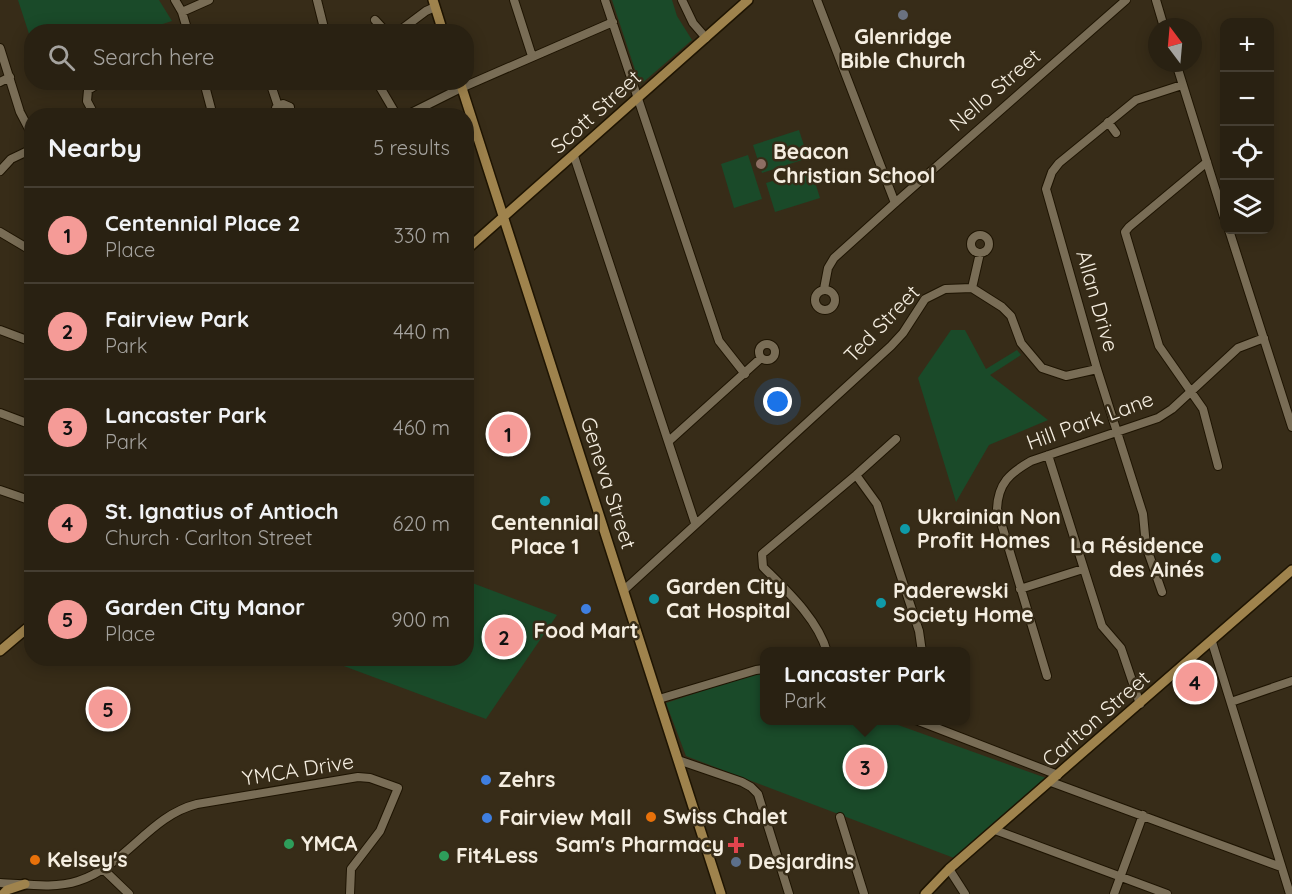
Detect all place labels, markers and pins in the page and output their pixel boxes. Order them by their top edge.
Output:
marker: Glenridge Bible Church [896,8,910,22]
place label: Glenridge Bible Church [840,23,966,73]
place label: Beacon Christian School [773,138,935,188]
marker: Beacon Christian School [754,157,768,171]
pin: 1 [488,412,528,456]
marker: Centennial Place 1 [538,494,552,508]
place label: Ukrainian Non Profit Homes [917,503,1061,553]
place label: Centennial Place 1 [491,509,599,559]
marker: Ukrainian Non Profit Homes [898,522,912,536]
place label: La Résidence des Ainés [1070,532,1204,582]
marker: La Résidence des Ainés [1209,551,1223,565]
place label: Garden City Cat Hospital [666,573,791,623]
place label: Paderewski Society Home [893,577,1034,627]
marker: Garden City Cat Hospital [647,592,661,606]
marker: Paderewski Society Home [874,596,888,610]
marker: Food Mart [579,602,593,616]
pin: 2 [484,614,524,660]
place label: Food Mart [534,617,638,643]
pin: 4 [1176,660,1214,704]
pin: 5 [88,686,128,732]
pin: 3 [846,744,884,789]
place label: Zehrs [498,766,555,792]
marker: Zehrs [479,773,493,787]
place label: Swiss Chalet [663,803,788,829]
place label: Fairview Mall [499,804,632,830]
marker: Swiss Chalet [644,810,658,824]
marker: Fairview Mall [480,811,494,825]
place label: YMCA [301,830,358,856]
place label: Sam's Pharmacy [555,831,724,857]
marker: YMCA [282,837,296,851]
marker: Sam's Pharmacy [729,838,743,852]
place label: Fit4Less [456,842,538,868]
place label: Kelsey's [47,846,128,872]
place label: Desjardins [748,848,854,874]
marker: Fit4Less [437,849,451,863]
marker: Kelsey's [28,853,42,867]
marker: Desjardins [729,855,743,869]

